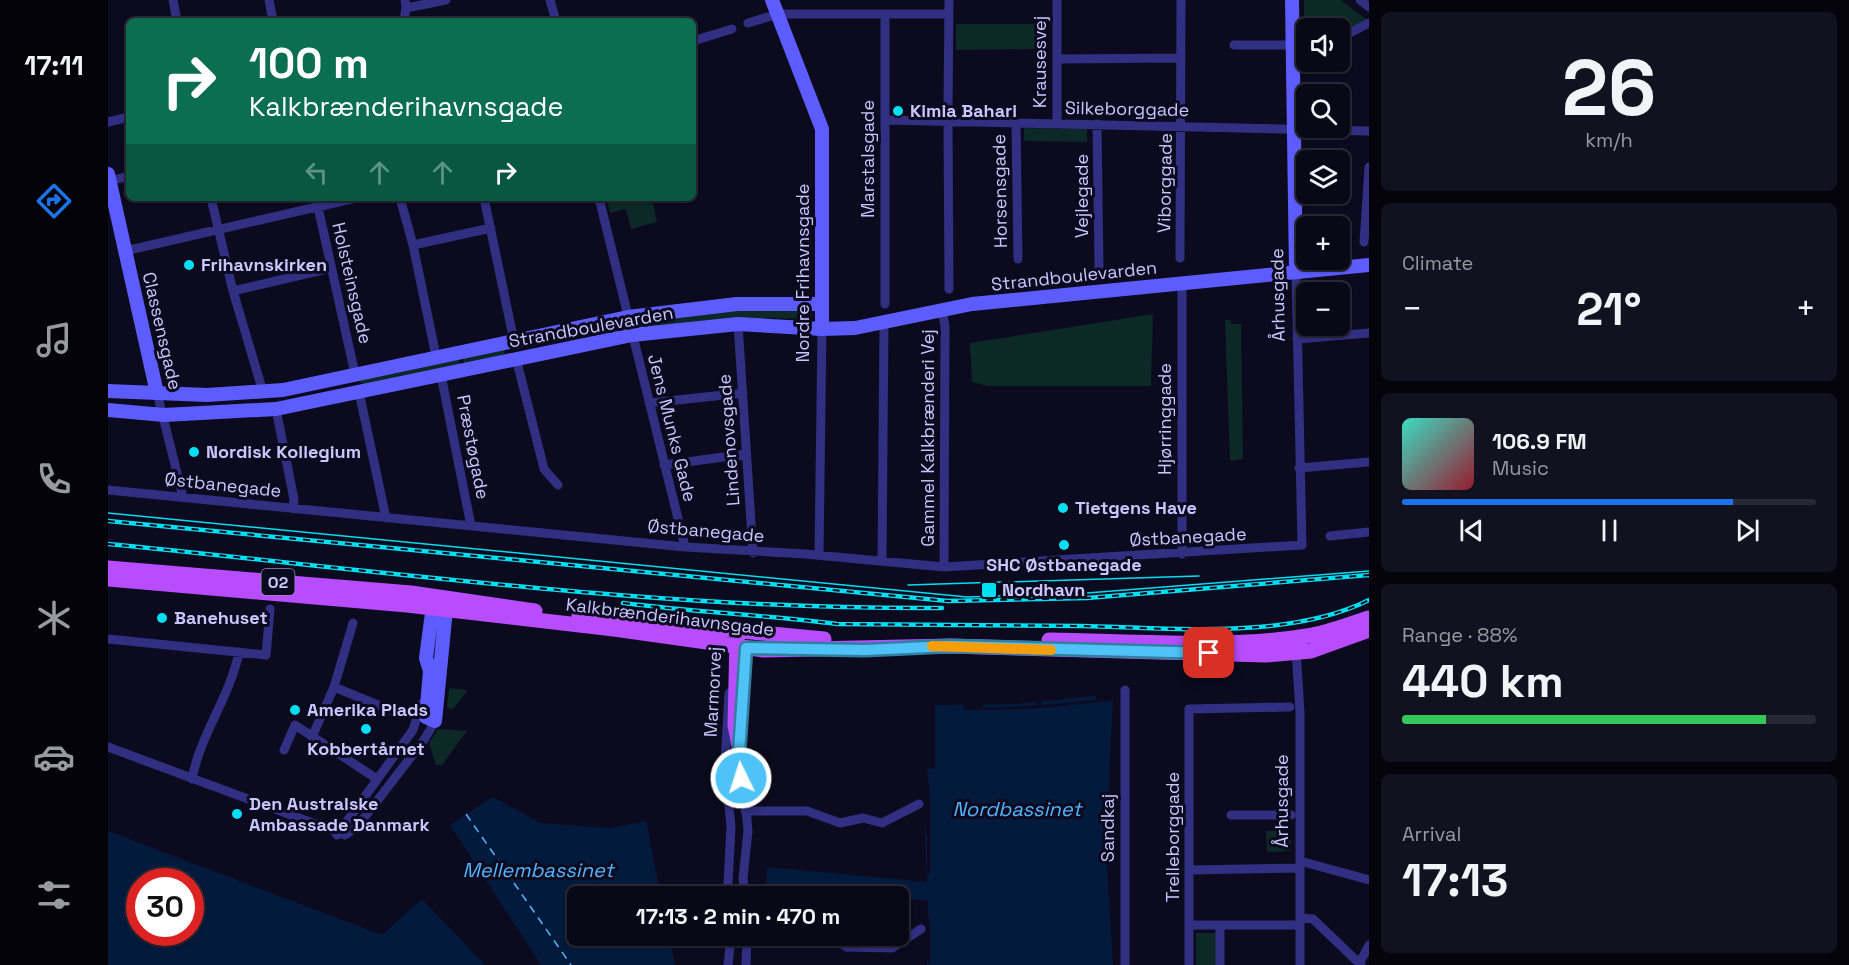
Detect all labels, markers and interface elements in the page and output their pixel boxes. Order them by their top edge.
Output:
street label: Krausesvej [1028,16,1051,108]
map controls [1296,18,1350,336]
button: sound [1296,18,1350,72]
text: 100 m [249,37,369,90]
text: 26 [1562,38,1656,138]
icon: right [150,42,228,120]
text: 17:11 [24,48,84,83]
button: search [1296,84,1350,138]
text: Kalkbrænderihavnsgade [249,89,564,124]
street label: Silkeborggade [1065,96,1189,121]
place label: Kimia Bahari [910,99,1017,122]
street label: Marstalsgade [856,100,879,218]
marker: Kimia Bahari [891,104,905,118]
text: km/h [1585,127,1633,153]
street label: Viborggade [1152,133,1177,233]
street label: Horsensgade [987,134,1012,248]
button: layers [1296,150,1350,204]
street label: Vejlegade [1070,154,1093,238]
icon: left [300,156,333,189]
icon: ahead [363,156,396,189]
icon: ahead [426,156,459,189]
icon: right [489,156,522,189]
icon: directions [33,180,75,222]
street label: Nordre Frihavnsgade [791,184,814,362]
button: + [1296,216,1350,270]
street label: Holsteinsgade [327,220,378,346]
street label: Århusgade [1265,248,1290,342]
text: Climate [1402,250,1473,276]
place label: Frihavnskirken [201,253,327,276]
street label: Strandboulevarden [990,255,1158,296]
marker: Frihavnskirken [182,258,196,272]
street label: Classensgade [138,270,187,392]
text: 21° [1577,281,1641,338]
button: − [1296,282,1350,336]
text: − [1402,288,1422,330]
text: + [1796,288,1816,330]
street label: Strandboulevarden [507,301,675,352]
icon: music [33,319,75,361]
street label: Gammel Kalkbrænderi Vej [916,329,939,547]
street label: Jens Munks Gade [643,352,702,504]
street label: Hjørringgade [1153,363,1176,475]
street label: Lindenovsgade [712,373,745,507]
street label: Præstøgade [452,393,495,501]
text: 106.9 FM [1492,427,1587,455]
place label: Nordisk Kollegium [206,440,361,463]
marker: Nordisk Kollegium [187,445,201,459]
text: Music [1492,455,1549,481]
icon: phone [33,458,75,500]
street label: Østbanegade [164,467,283,502]
place label: Tietgens Have [1075,496,1197,519]
marker: Tietgens Have [1056,501,1070,515]
street label: Østbanegade [647,514,765,547]
icon: previous [1455,514,1488,547]
icon: pause [1593,514,1626,547]
icon: next [1731,514,1764,547]
street label: Østbanegade [1129,522,1247,551]
marker: SHC Østbanegade [1057,538,1071,552]
place label: SHC Østbanegade [986,553,1142,576]
road number: O2 [262,569,294,595]
place label: Nordhavn [1002,578,1085,601]
marker: Nordhavn [980,581,998,599]
street label: Kalkbrænderihavnsgade [565,592,776,641]
icon: climate [33,597,75,639]
place label: Banehuset [174,606,268,629]
marker: Banehuset [155,611,169,625]
text: Range · 88% [1402,622,1517,648]
pin [1183,627,1234,678]
icon: arrive [1192,636,1225,669]
street label: Marmorvej [699,646,726,738]
text: 440 km [1402,653,1564,710]
place label: Amerika Plads [307,698,428,721]
marker: Amerika Plads [288,703,302,717]
marker: Kobbertårnet [359,722,373,736]
icon: car [33,736,75,778]
place label: Kobbertårnet [307,737,425,760]
position arrow [709,746,773,810]
street label: Århusgade [1270,754,1293,848]
street label: Trelleborggade [1161,772,1184,902]
place label: Den Australske Ambassade Danmark [249,792,430,836]
street label: Sandkaj [1096,794,1119,862]
water label: Nordbassinet [953,796,1083,822]
marker: Den Australske Ambassade Danmark [230,807,244,821]
text: Arrival [1402,821,1461,847]
text: 17:13 [1402,852,1508,909]
water label: Mellembassinet [462,857,615,883]
speed limit sign: 30 [126,868,204,946]
icon: filters [33,874,75,916]
text: 17:13 · 2 min · 470 m [636,902,840,930]

